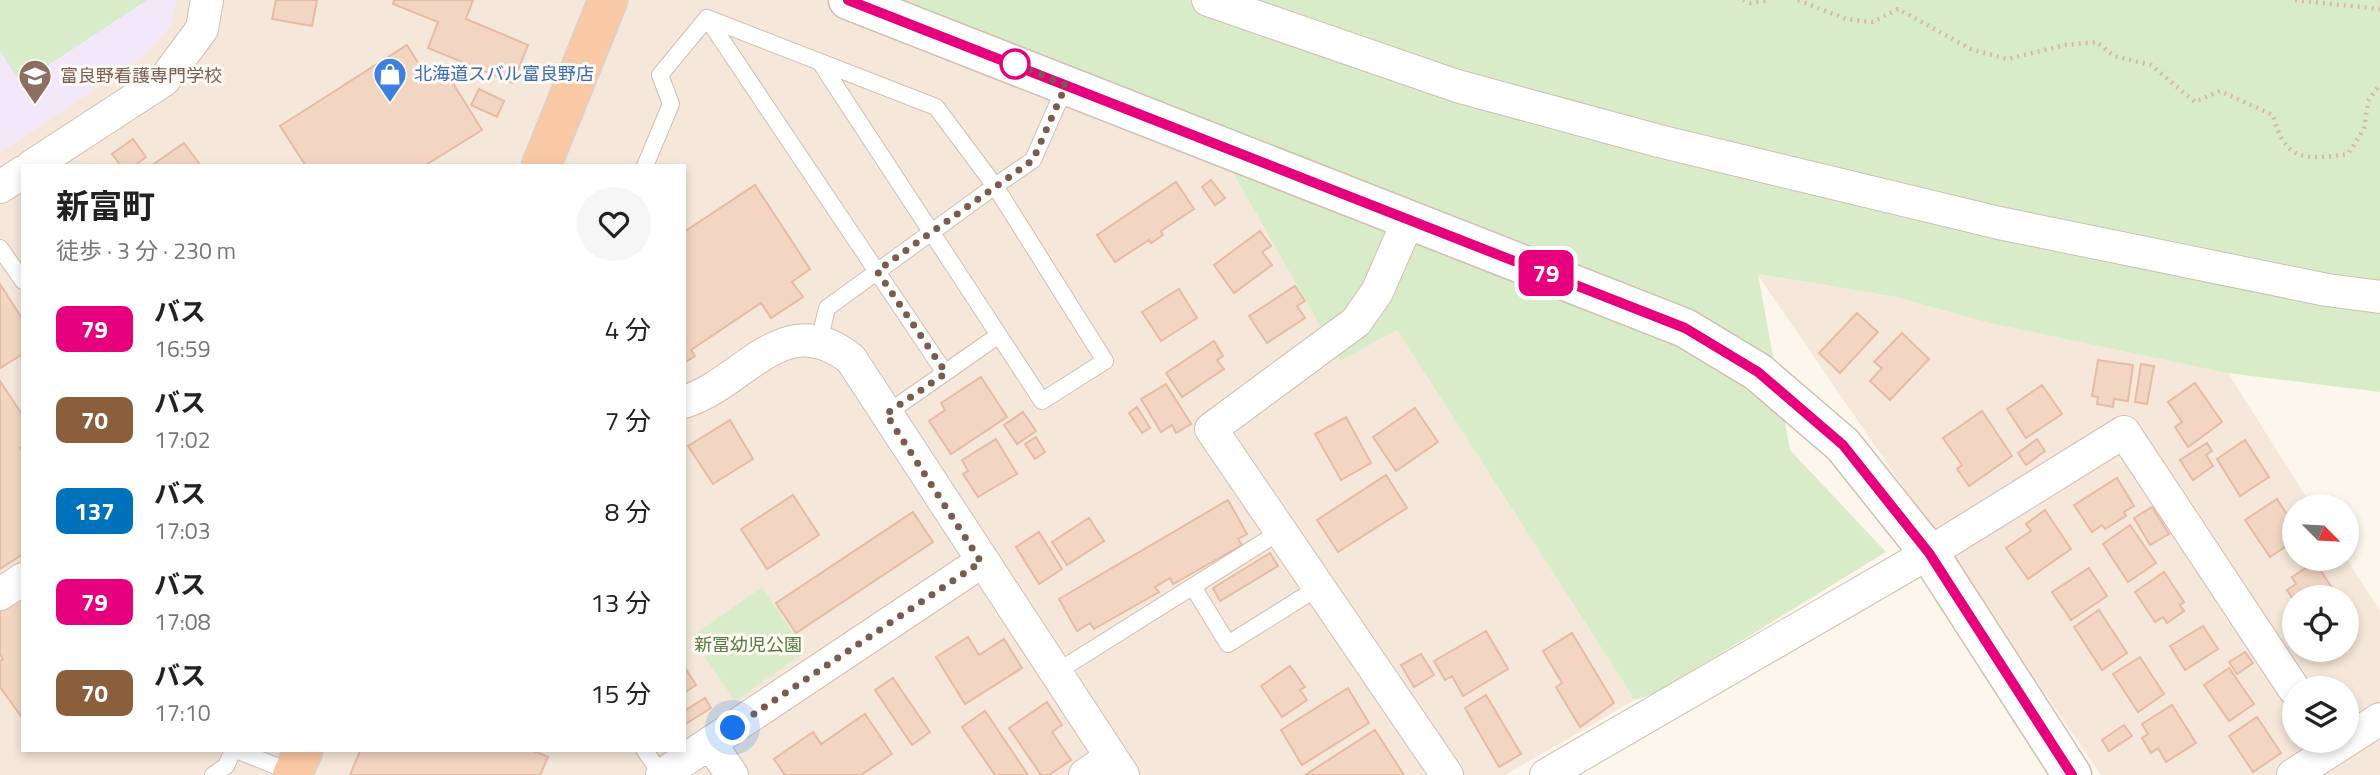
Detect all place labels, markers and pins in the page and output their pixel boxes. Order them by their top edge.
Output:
unlabelled marker [1000,49,1030,79]
shop icon: 北海道スバル富良野店 [371,55,409,104]
school or university icon: 富良野看護専門学校 [16,57,54,106]
place label: 北海道スバル富良野店 [414,60,594,87]
place label: 富良野看護専門学校 [60,62,222,89]

